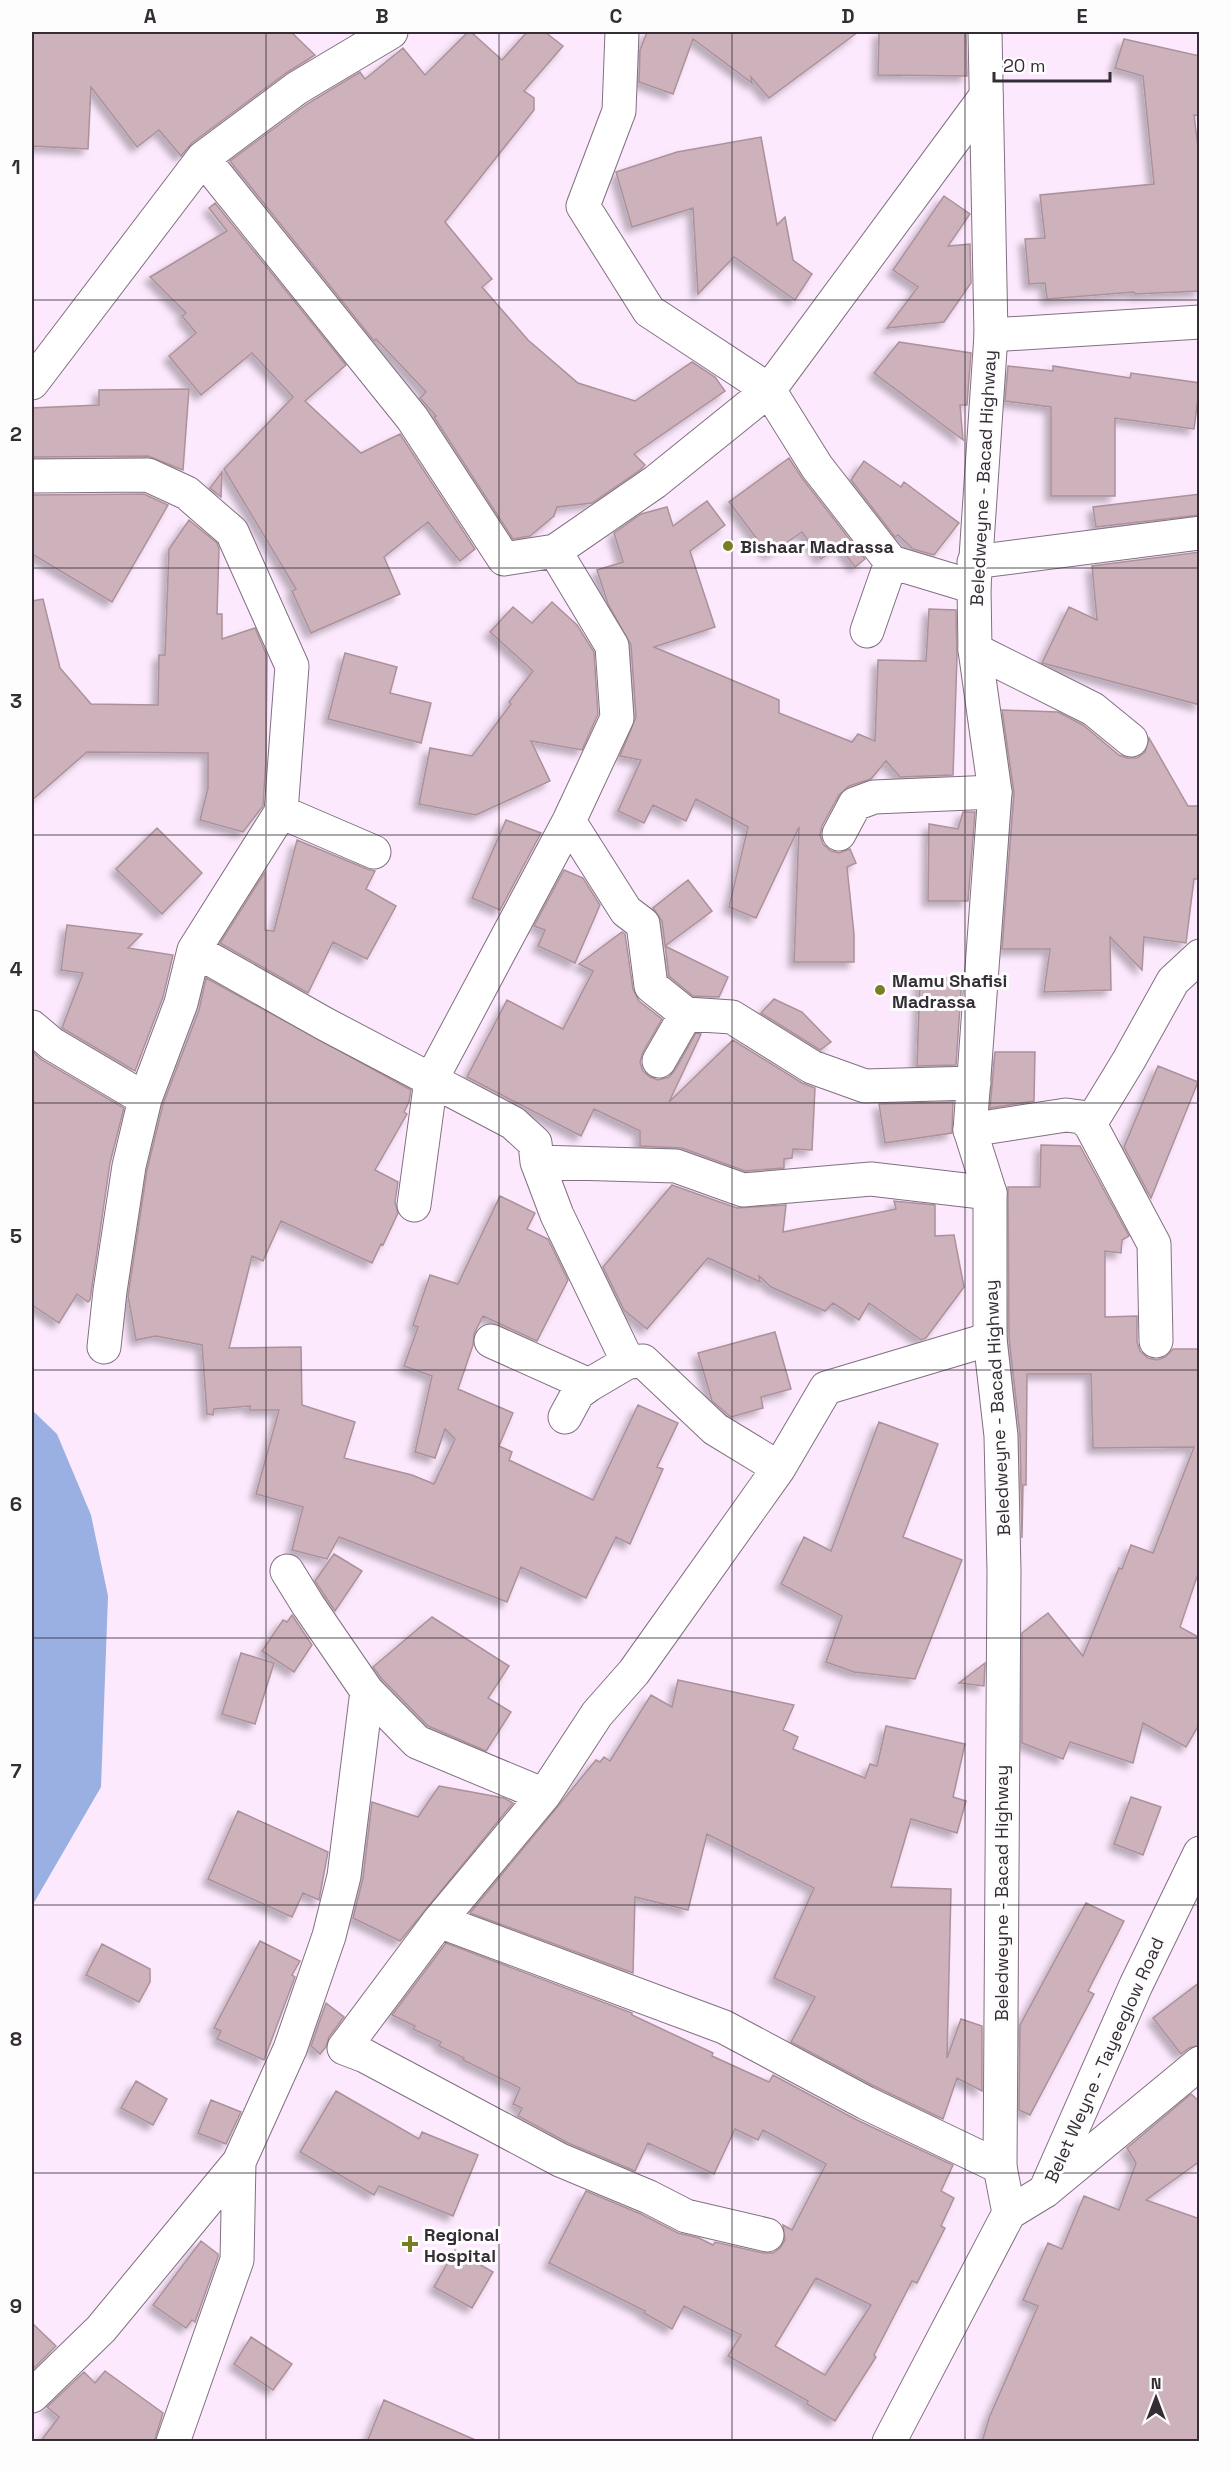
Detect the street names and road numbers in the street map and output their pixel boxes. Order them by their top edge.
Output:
street label: Beledweyne - Bacad Highway [965,349,1001,607]
street label: Beledweyne - Bacad Highway [979,1279,1015,1537]
street label: Beledweyne - Bacad Highway [990,1765,1013,2021]
street label: Belet Weyne - Tayeeglow Road [1039,1934,1169,2186]

